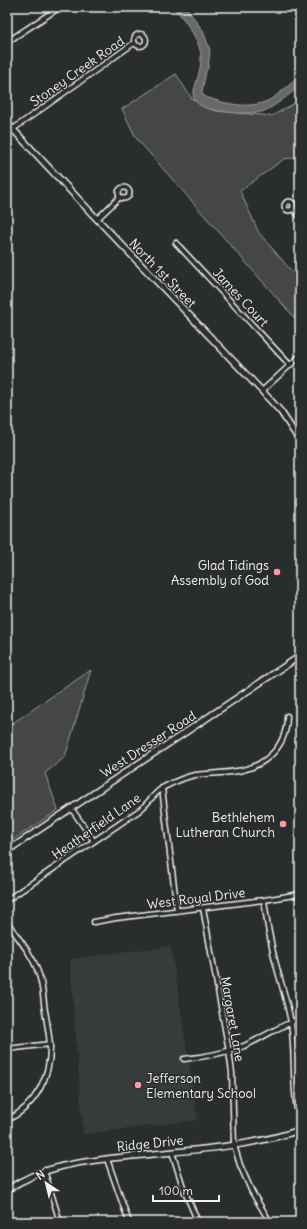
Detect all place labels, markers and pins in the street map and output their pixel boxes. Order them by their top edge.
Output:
place label: Glad Tidings Assembly of God [171,557,269,589]
marker: Glad Tidings Assembly of God [272,567,282,577]
place label: Bethlehem Lutheran Church [176,809,275,841]
marker: Bethlehem Lutheran Church [278,819,288,829]
place label: Jefferson Elementary School [146,1070,256,1102]
marker: Jefferson Elementary School [133,1080,143,1090]

